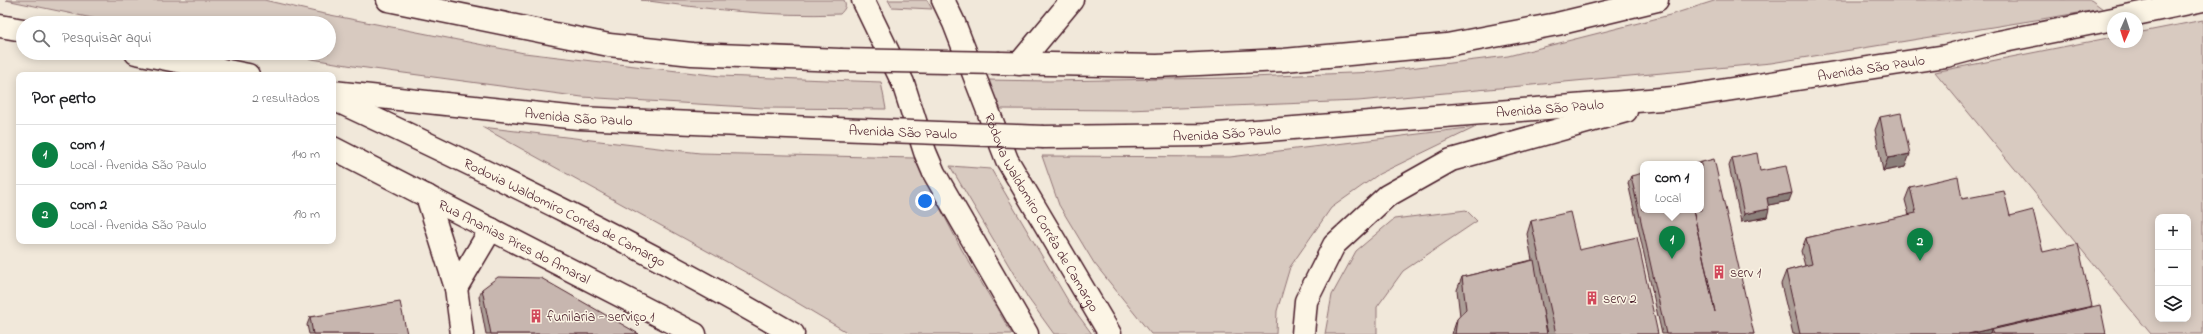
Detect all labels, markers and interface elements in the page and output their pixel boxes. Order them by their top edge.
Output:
north arrow [2107,12,2143,48]
search box [16,16,336,60]
icon: search [30,27,52,49]
text: Pesquisar aqui [62,27,151,49]
street label: Avenida São Paulo [1816,50,1927,88]
text: Por perto [32,86,96,111]
text: 2 resultados [252,89,320,108]
street label: Avenida São Paulo [1495,95,1605,124]
street label: Avenida São Paulo [523,103,633,132]
street label: Rodovia Waldomiro Corrêa de Camargo [978,111,1104,316]
street label: Avenida São Paulo [848,120,957,146]
street label: Avenida São Paulo [1173,120,1282,147]
text: com 1 [70,134,105,156]
text: 1 [43,145,47,164]
text: 140 m [292,145,320,164]
street label: Rodovia Waldomiro Corrêa de Camargo [460,154,669,273]
text: Local · Avenida São Paulo [70,156,206,175]
popup [1640,161,1704,213]
text: com 1 [1655,167,1689,189]
text: Local [1655,189,1681,208]
your location [915,191,935,211]
text: com 2 [70,194,107,216]
street label: Rua Ananias Pires do Amaral [434,195,594,290]
text: 2 [42,205,48,224]
text: 190 m [293,205,320,224]
map controls [2155,214,2191,322]
button: + [2155,214,2191,250]
text: Local · Avenida São Paulo [70,216,206,235]
pin: 1 [1659,226,1685,259]
pin: 2 [1907,228,1933,261]
button: − [2155,250,2191,286]
place label: serv 1 [1730,263,1762,284]
building icon: serv 1 [1711,264,1727,280]
button: layers [2155,286,2191,322]
place label: serv 2 [1603,289,1637,310]
building icon: serv 2 [1584,290,1600,306]
place label: funilaria - serviço 1 [547,307,655,328]
building icon: funilaria - serviço 1 [528,308,544,324]

